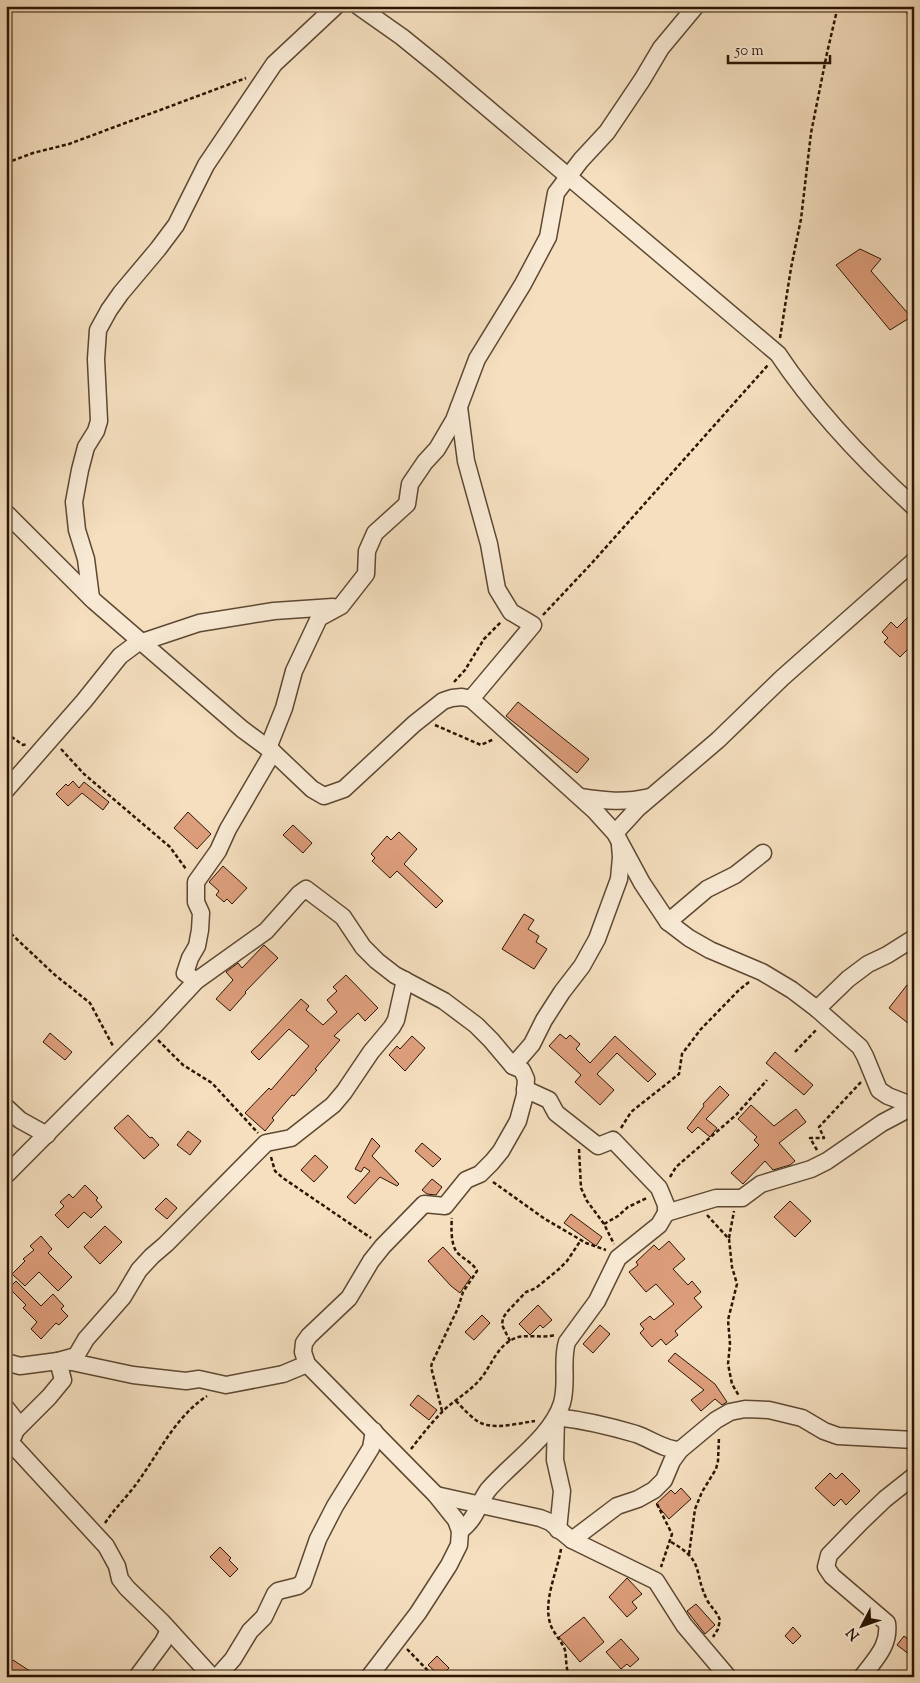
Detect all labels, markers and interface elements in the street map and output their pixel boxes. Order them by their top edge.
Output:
scale bar [728,32,830,64]
text: 50 m [734,41,764,62]
north arrow [838,1600,888,1650]
text: N [842,1622,865,1644]

